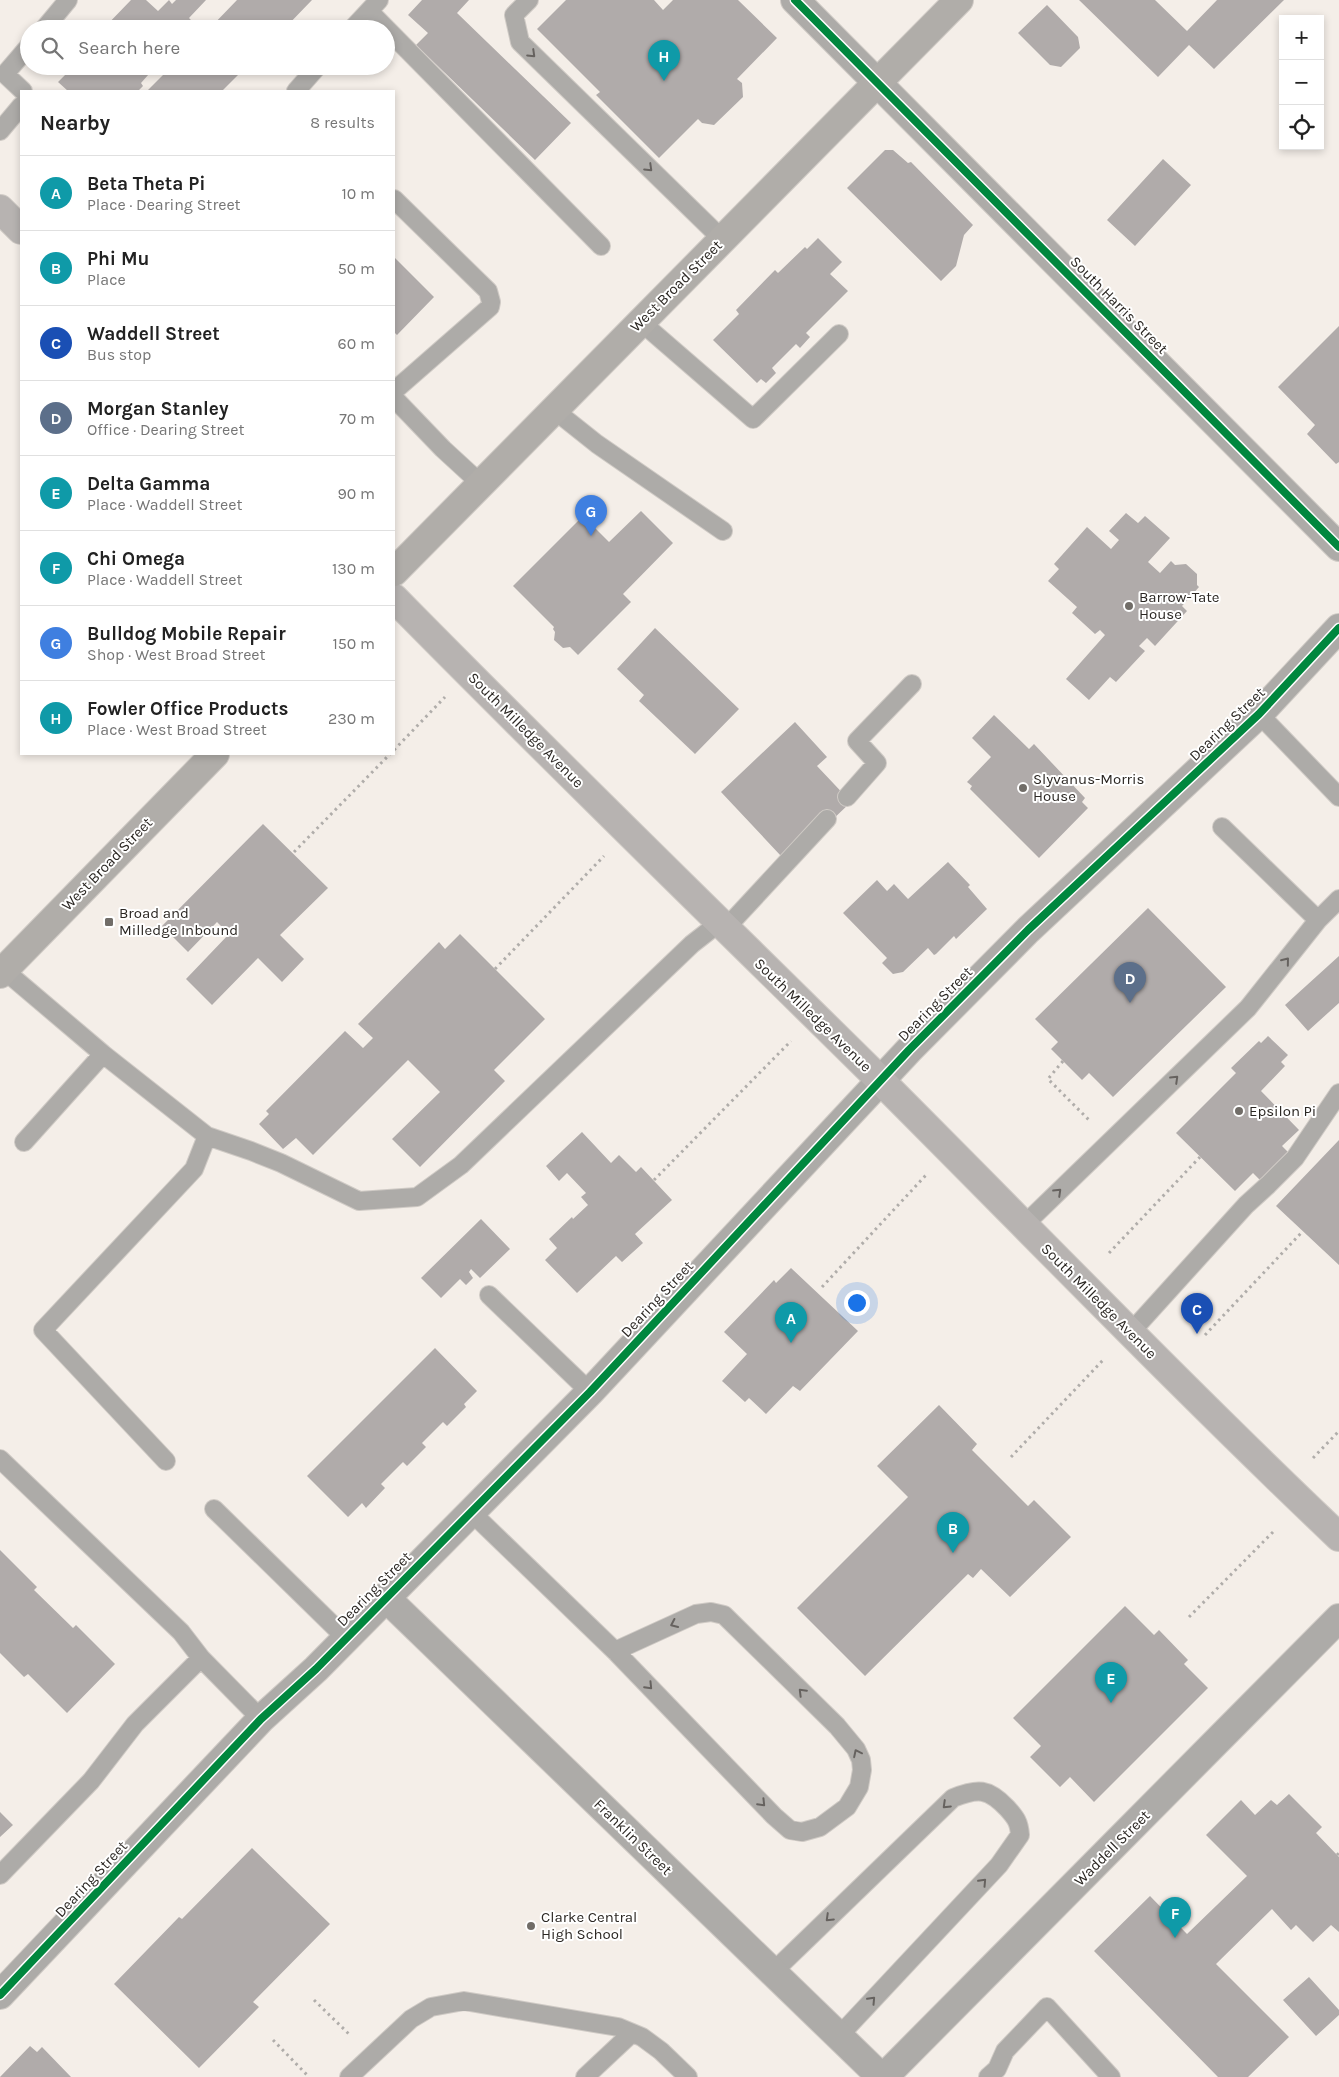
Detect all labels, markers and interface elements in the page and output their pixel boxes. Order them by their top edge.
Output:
map controls [1279,15,1324,150]
button: + [1279,15,1324,60]
search box [20,20,395,75]
icon: search [38,34,66,62]
text: Search here [78,37,180,59]
pin: H [648,40,680,81]
one-way arrow [527,49,536,58]
button: − [1279,60,1324,105]
button: locate [1279,105,1324,150]
text: Nearby [40,111,110,135]
text: 8 results [310,113,375,132]
one-way arrow [643,162,652,171]
text: Beta Theta Pi [87,173,205,195]
text: A [51,184,61,203]
text: 10 m [341,184,375,203]
text: Place · Dearing Street [87,195,241,214]
street label: West Broad Street [626,236,726,336]
text: Phi Mu [87,248,149,270]
street label: South Harris Street [1066,252,1172,358]
text: B [51,259,61,278]
text: 50 m [338,259,375,278]
text: Place [87,270,126,289]
text: Waddell Street [87,323,220,345]
text: C [51,334,61,353]
text: 60 m [338,334,375,353]
text: Bus stop [87,345,151,364]
text: Morgan Stanley [87,398,228,420]
text: D [51,409,61,428]
text: 70 m [339,409,375,428]
text: Office · Dearing Street [87,420,245,439]
text: Delta Gamma [87,473,210,495]
text: E [51,484,61,503]
text: 90 m [337,484,375,503]
text: Place · Waddell Street [87,495,243,514]
pin: G [575,495,607,536]
text: Chi Omega [87,548,185,570]
text: F [52,559,60,578]
text: 130 m [332,559,375,578]
text: Place · Waddell Street [87,570,243,589]
place label: Barrow-Tate House [1139,588,1220,623]
marker: Barrow-Tate House [1123,600,1135,612]
text: Bulldog Mobile Repair [87,623,286,645]
text: G [51,634,61,653]
text: 150 m [332,634,375,653]
text: Shop · West Broad Street [87,645,266,664]
street label: South Milledge Avenue [465,669,587,791]
street label: Dearing Street [1185,683,1269,765]
text: Fowler Office Products [87,698,289,720]
text: H [50,709,62,728]
text: 230 m [328,709,375,728]
text: Place · West Broad Street [87,720,267,739]
place label: Slyvanus-Morris House [1033,770,1144,805]
marker: Slyvanus-Morris House [1017,782,1029,794]
street label: West Broad Street [58,813,156,914]
place label: Broad and Milledge Inbound [119,904,238,939]
marker: Broad and Milledge Inbound [103,916,115,928]
street label: South Milledge Avenue [751,954,875,1076]
one-way arrow [1280,958,1288,967]
pin: D [1114,962,1146,1003]
street label: Dearing Street [894,963,976,1045]
one-way arrow [1169,1076,1178,1085]
place label: Epsilon Pi [1249,1102,1316,1120]
marker: Epsilon Pi [1233,1105,1245,1117]
one-way arrow [1052,1189,1061,1198]
street label: South Milledge Avenue [1038,1240,1160,1362]
street label: Dearing Street [617,1257,697,1341]
your location [844,1290,870,1316]
pin: C [1181,1293,1213,1334]
pin: A [775,1302,807,1343]
pin: B [937,1512,969,1553]
street label: Dearing Street [333,1548,415,1630]
one-way arrow [670,1618,679,1629]
pin: E [1095,1662,1127,1703]
one-way arrow [643,1681,652,1690]
one-way arrow [799,1689,808,1698]
one-way arrow [853,1749,863,1758]
street label: Franklin Street [590,1795,676,1879]
one-way arrow [756,1797,765,1806]
one-way arrow [943,1799,952,1808]
street label: Waddell Street [1070,1806,1154,1890]
street label: Dearing Street [51,1837,131,1921]
one-way arrow [977,1878,986,1887]
pin: F [1159,1897,1191,1938]
place label: Clarke Central High School [541,1908,637,1943]
one-way arrow [826,1912,835,1921]
marker: Clarke Central High School [525,1920,537,1932]
one-way arrow [866,1997,875,2006]

